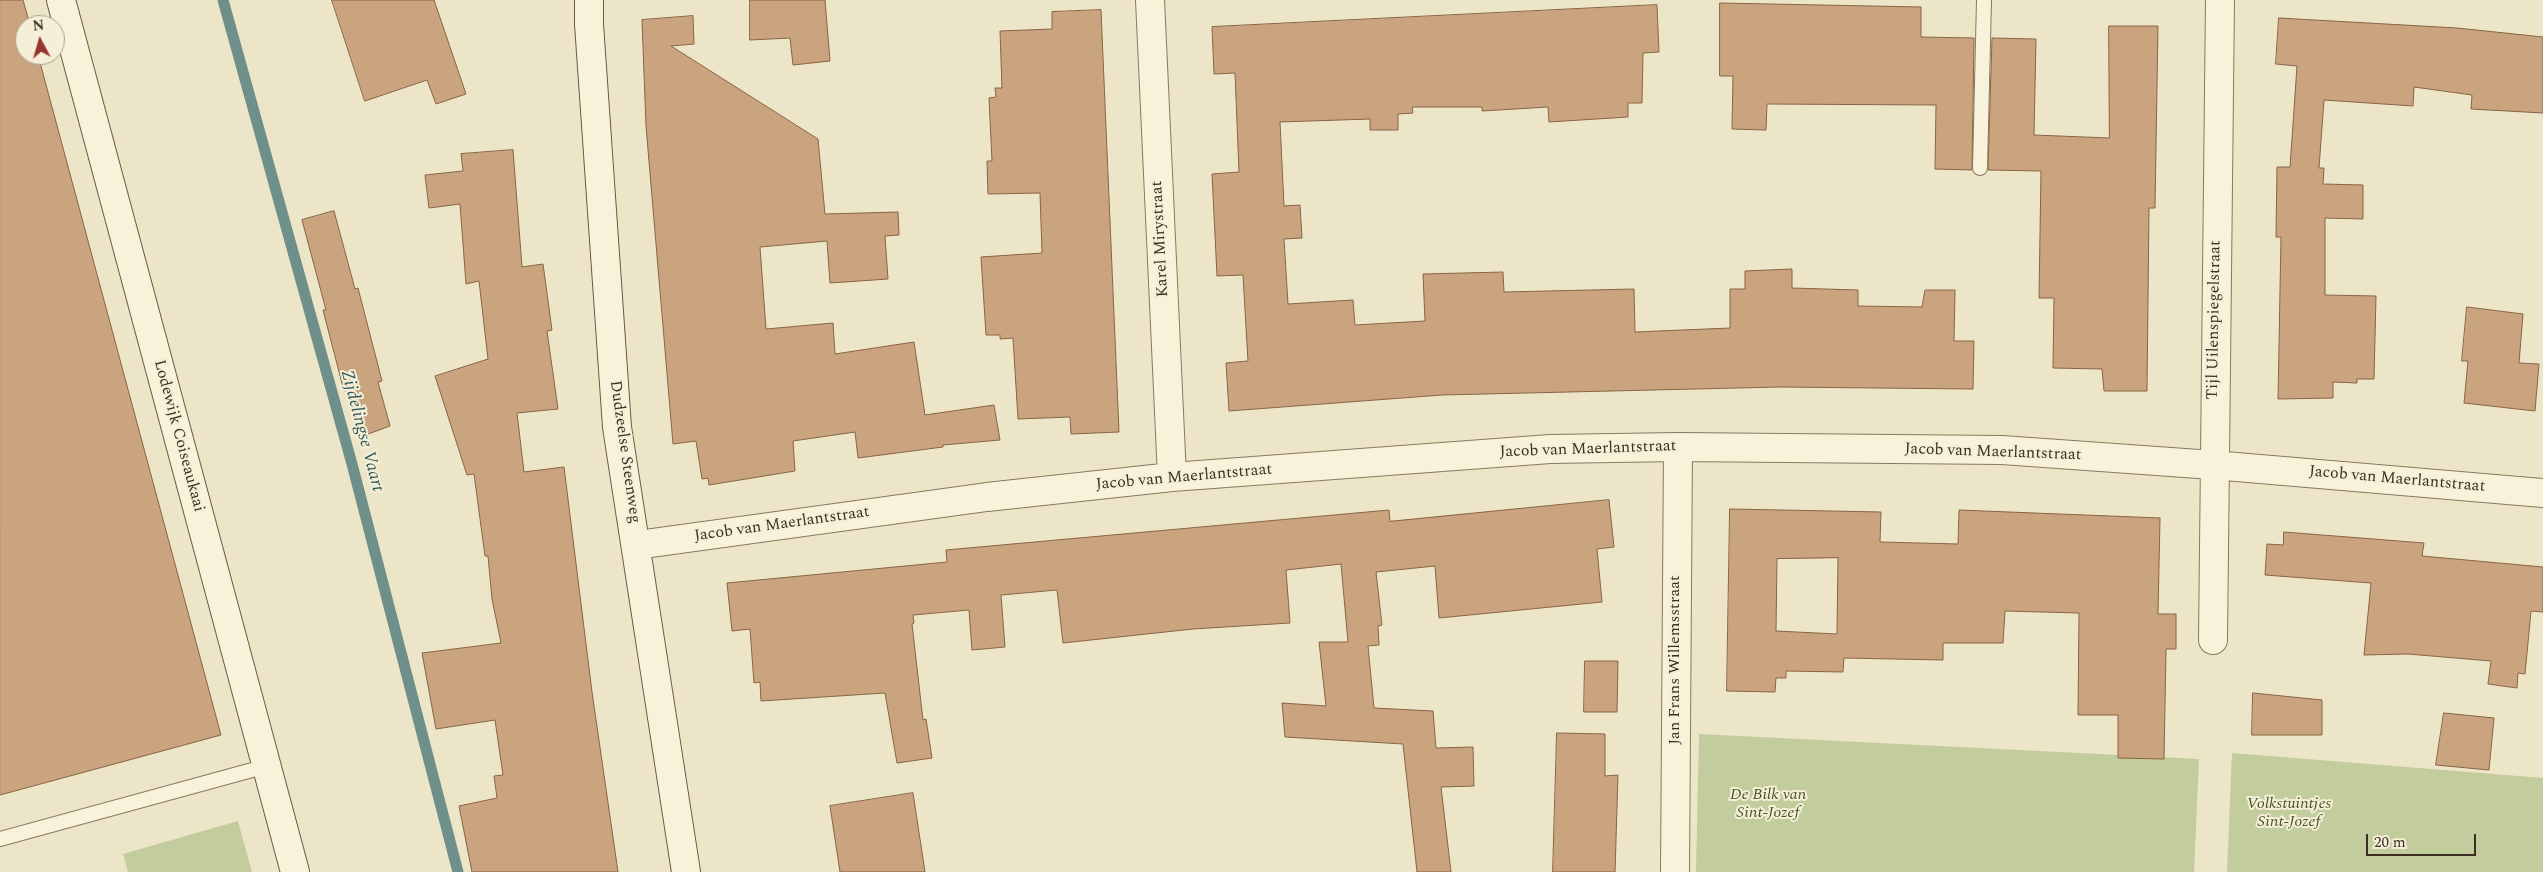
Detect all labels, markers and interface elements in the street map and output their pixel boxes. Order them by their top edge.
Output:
north arrow [15,15,65,65]
text: N [32,15,45,37]
street label: Karel Mirystraat [1148,180,1174,298]
street label: Tijl Uilenspiegelstraat [2204,240,2226,400]
street label: Lodewijk Coiseaukaai [148,358,208,514]
water label: Zijdelingse Vaart [334,368,388,494]
street label: Dudzeelse Steenweg [604,379,644,525]
street label: Jacob van Maerlantstraat [1499,437,1677,463]
street label: Jacob van Maerlantstraat [1904,440,2082,466]
street label: Jacob van Maerlantstraat [1095,461,1273,495]
street label: Jacob van Maerlantstraat [2308,463,2486,497]
street label: Jacob van Maerlantstraat [693,503,871,547]
street label: Jan Frans Willemsstraat [1666,575,1686,745]
park label: De Bilk van Sint-Jozef [1730,786,1806,824]
park label: Volkstuintjes Sint-Jozef [2247,795,2331,833]
scale bar [2368,824,2478,856]
text: 20 m [2374,831,2406,854]

